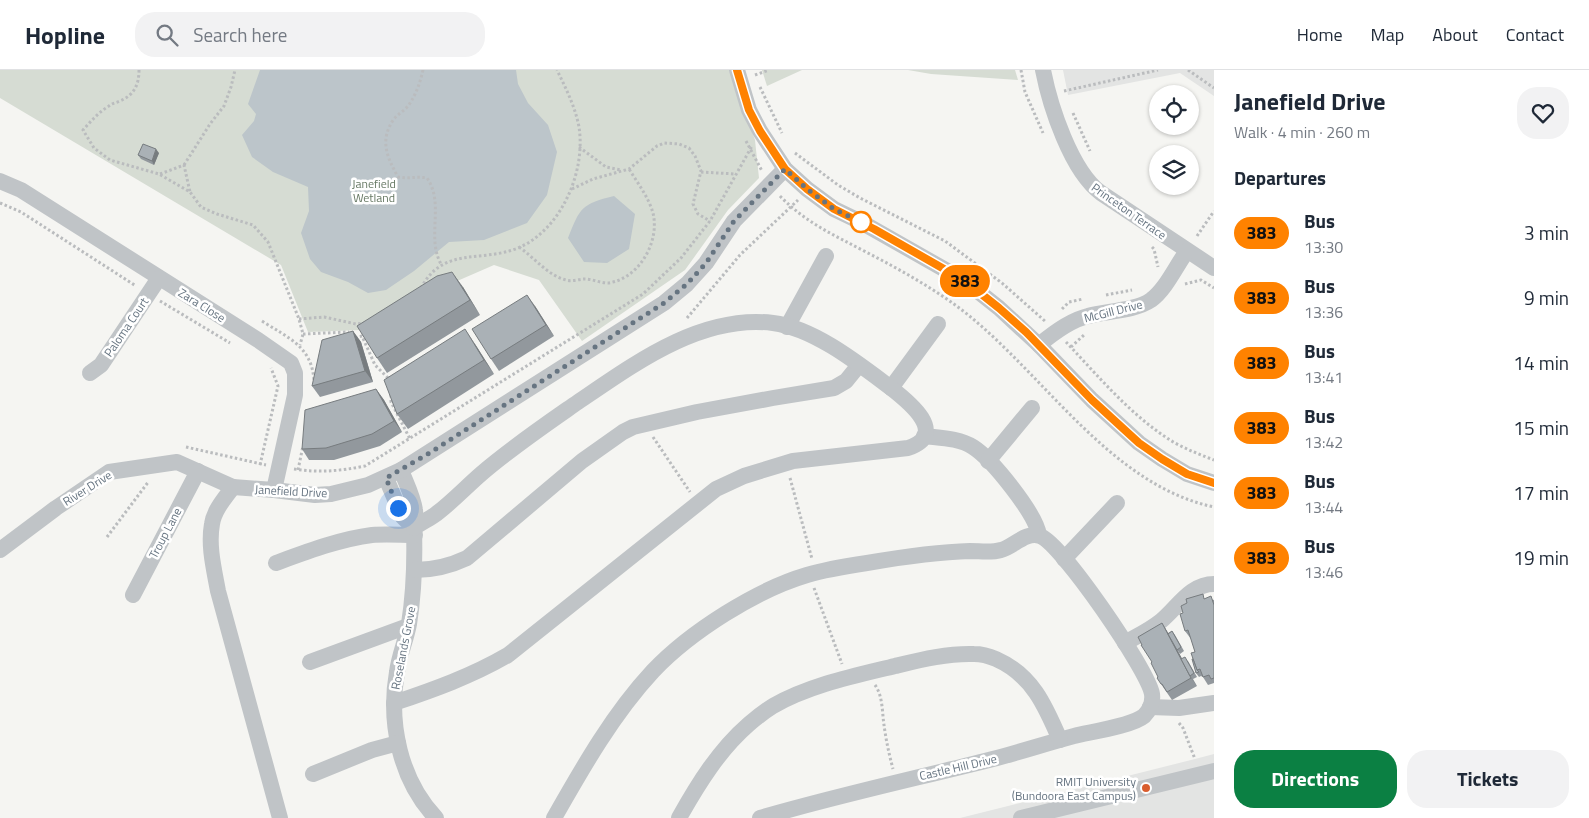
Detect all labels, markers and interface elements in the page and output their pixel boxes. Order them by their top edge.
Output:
search box [135,12,485,57]
text: Hopline [25,17,105,53]
text: Search here [193,20,287,49]
icon: search [153,21,181,49]
text: Home [1297,21,1343,48]
text: Map [1371,21,1404,48]
text: About [1432,21,1478,48]
text: Contact [1506,21,1564,48]
text: Janefield Drive [1234,83,1385,119]
map controls [1149,85,1199,195]
button: locate [1149,85,1199,135]
button: heart [1517,87,1569,139]
text: Walk · 4 min · 260 m [1234,120,1370,144]
button: layers [1149,145,1199,195]
text: Departures [1234,163,1326,192]
park label: Janefield Wetland [352,174,396,207]
street label: Princeton Terrace [1088,178,1170,244]
text: Bus [1304,206,1335,235]
unlabelled marker [850,211,872,233]
text: 3 min [1524,218,1569,247]
text: 383 [1246,219,1277,246]
text: 13:30 [1304,235,1343,259]
line badge: 383 [936,265,994,297]
text: 383 [950,267,980,294]
text: Bus [1304,271,1335,300]
street label: Zara Close [175,283,229,327]
text: 9 min [1524,283,1569,312]
text: 383 [1246,284,1277,311]
street label: Paloma Court [99,293,153,361]
street label: McGill Drive [1082,295,1144,327]
text: 13:36 [1304,300,1343,324]
text: Bus [1304,336,1335,365]
text: 14 min [1513,348,1569,377]
text: 383 [1246,349,1277,376]
text: 13:41 [1304,365,1343,389]
text: Bus [1304,401,1335,430]
text: 15 min [1513,413,1569,442]
text: 383 [1246,414,1277,441]
text: 13:42 [1304,430,1343,454]
street label: River Drive [59,465,115,511]
text: Bus [1304,466,1335,495]
text: 17 min [1513,478,1569,507]
text: 383 [1246,479,1277,506]
street label: Janefield Drive [254,480,328,502]
text: 13:44 [1304,495,1343,519]
your location [386,496,411,521]
street label: Troup Lane [144,504,186,562]
text: Bus [1304,531,1335,560]
text: 19 min [1513,543,1569,572]
text: 383 [1246,544,1277,571]
text: 13:46 [1304,560,1343,584]
street label: Roselands Grove [386,605,420,691]
street label: Castle Hill Drive [917,749,999,785]
button: Directions [1234,750,1397,808]
button: Tickets [1407,750,1569,808]
place label: RMIT University (Bundoora East Campus) [1012,772,1136,805]
marker: RMIT University (Bundoora East Campus) [1140,782,1152,794]

